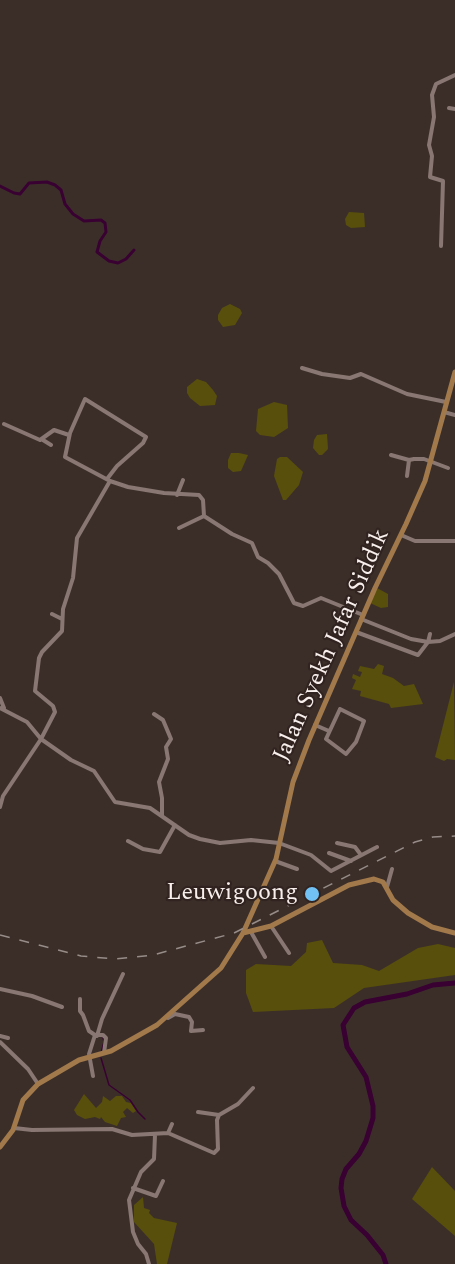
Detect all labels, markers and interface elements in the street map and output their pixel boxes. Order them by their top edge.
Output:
street label: Jalan Syekh Jafar Siddik [269,525,397,767]
place label: Leuwigoong [166,880,298,908]
marker: Leuwigoong [303,885,321,903]

